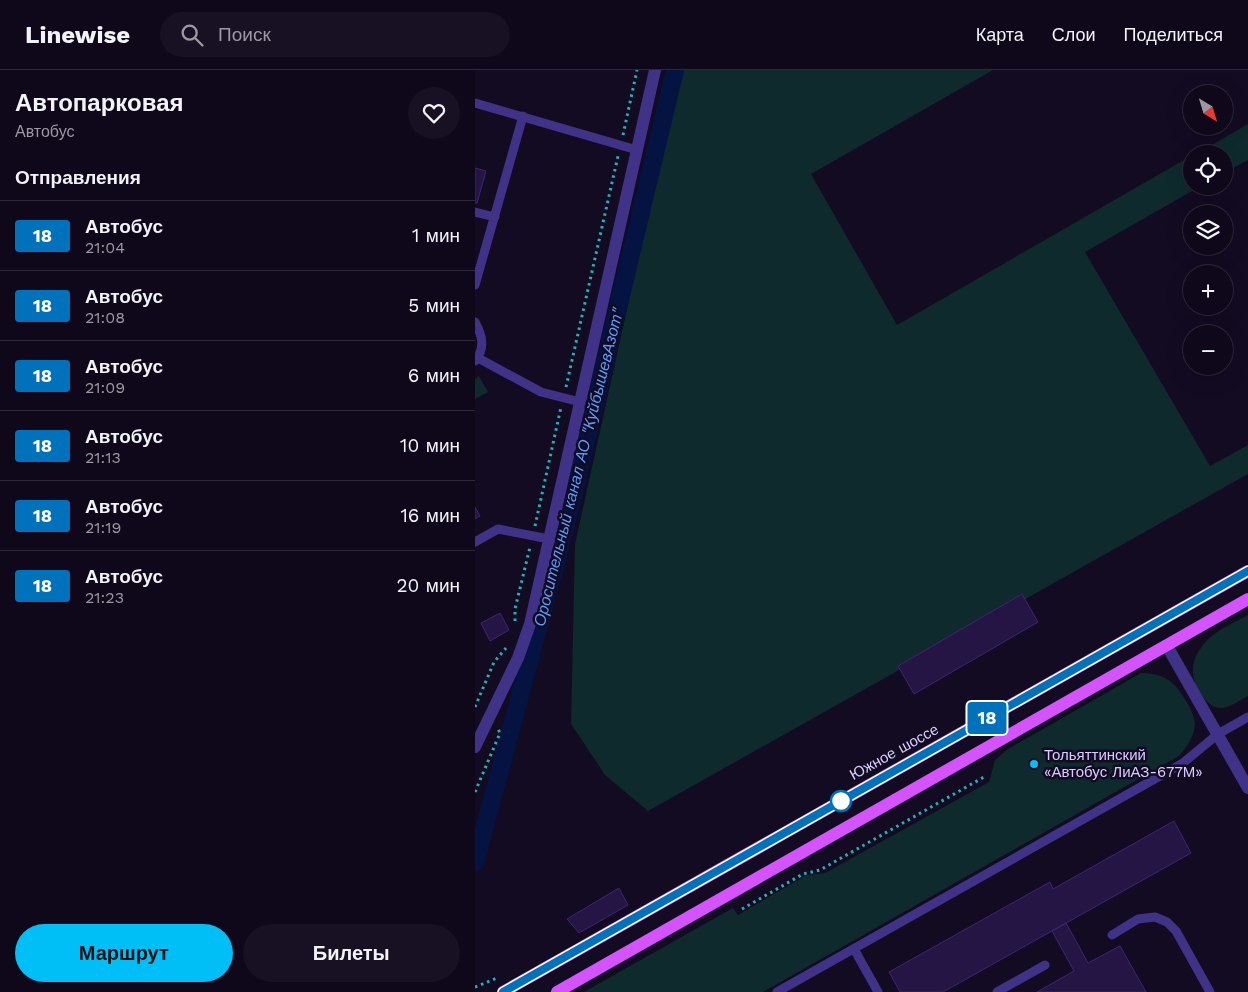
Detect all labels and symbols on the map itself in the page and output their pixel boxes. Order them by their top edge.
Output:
north arrow [1183,85,1233,135]
water label: Оросительный канал АО "КуйбышевАзот" [530,304,628,628]
line badge: 18 [965,702,1009,734]
street label: Южное шоссе [846,720,942,784]
place label: Тольяттинский «Автобус ЛиАЗ-677М» [1044,746,1203,781]
marker: Тольяттинский «Автобус ЛиАЗ-677М» [1028,758,1040,770]
unlabelled marker [830,790,852,812]

